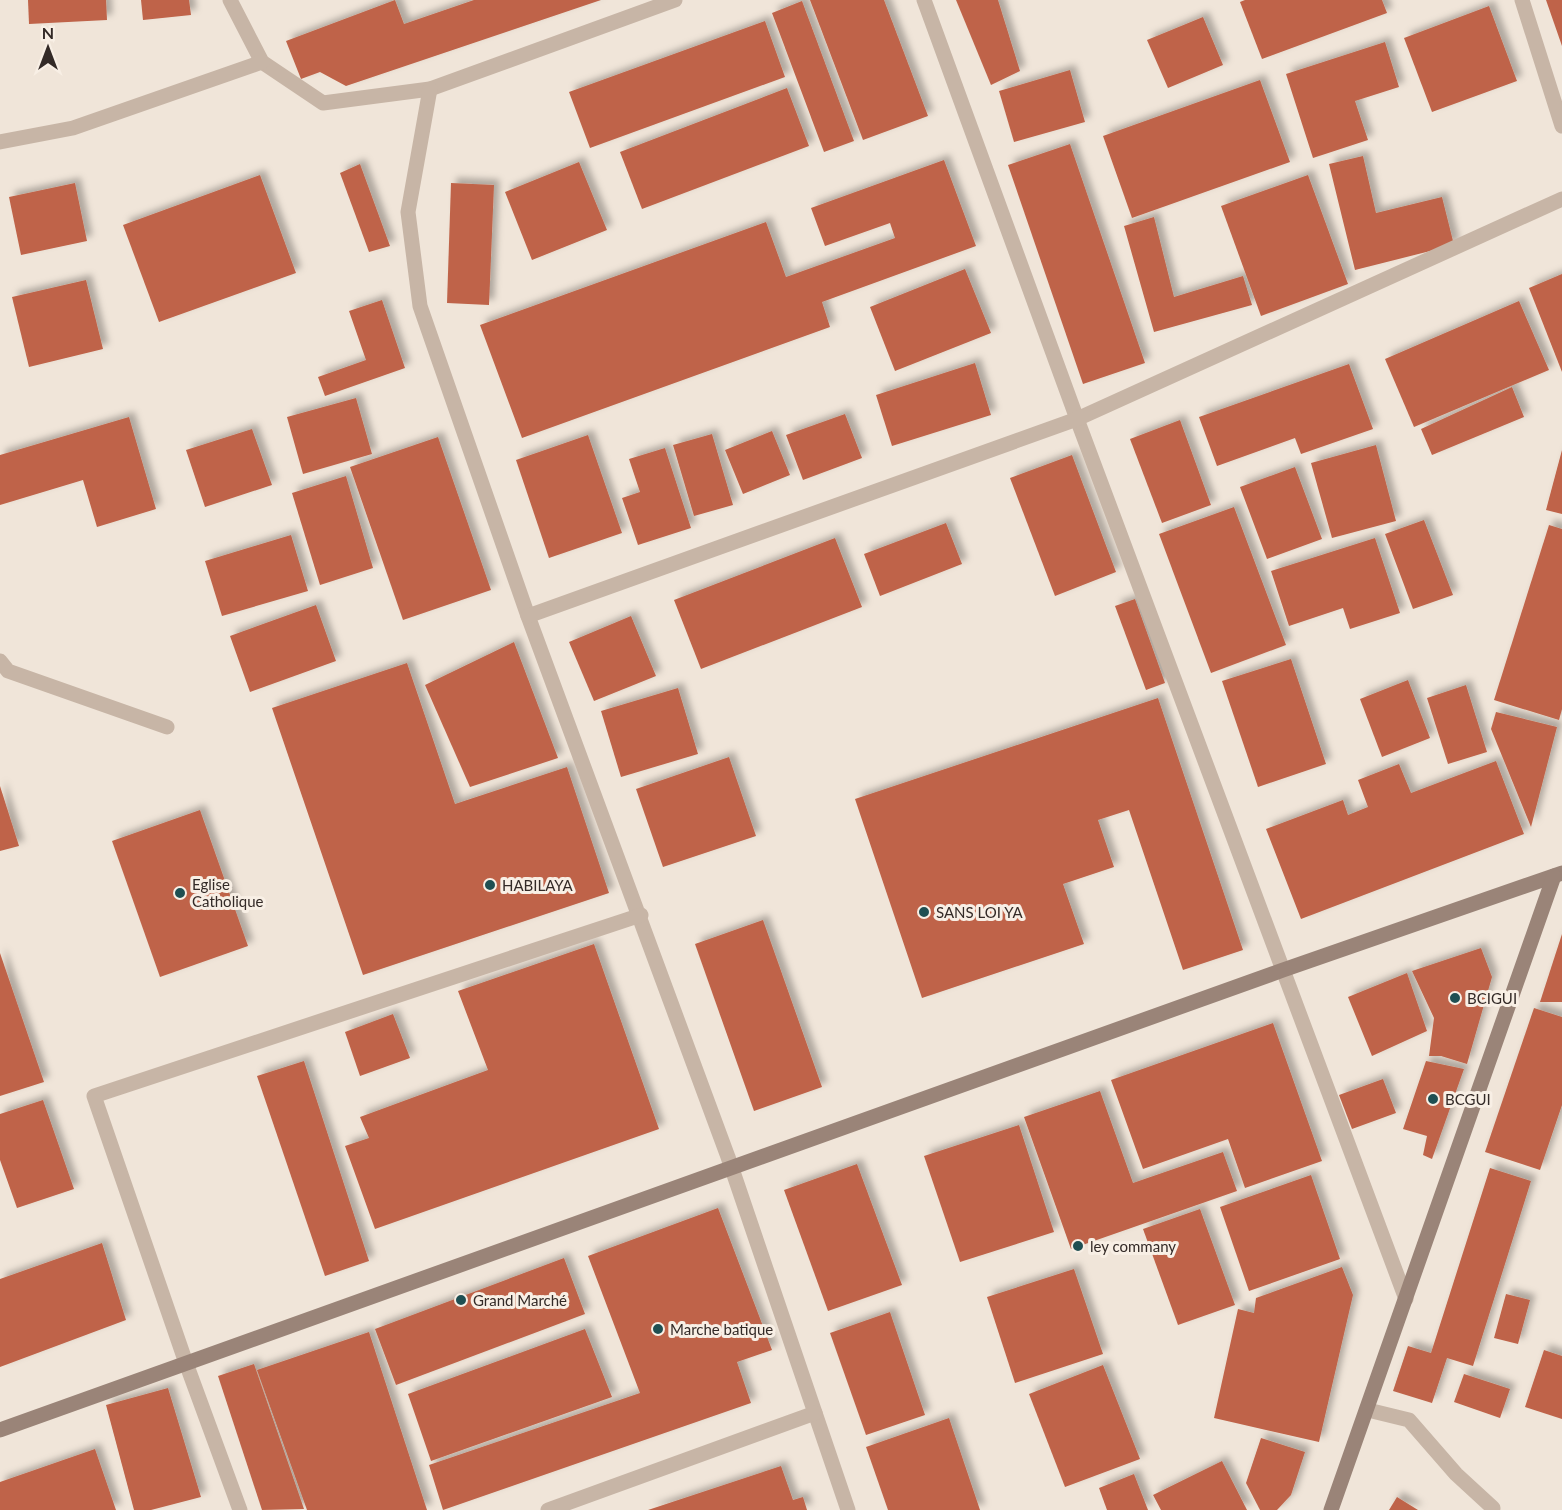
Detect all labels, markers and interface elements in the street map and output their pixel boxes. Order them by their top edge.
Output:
north arrow [18,18,78,78]
text: N [42,23,54,42]
place label: Eglise Catholique [192,875,264,910]
place label: HABILAYA [502,876,574,894]
marker: HABILAYA [483,878,497,892]
marker: Eglise Catholique [173,886,187,900]
place label: SANS LOI YA [936,903,1023,921]
marker: SANS LOI YA [917,905,931,919]
place label: BCIGUI [1467,989,1517,1007]
marker: BCIGUI [1448,991,1462,1005]
place label: BCGUI [1445,1090,1491,1108]
marker: BCGUI [1426,1092,1440,1106]
place label: ley commany [1090,1237,1176,1255]
marker: ley commany [1071,1239,1085,1253]
place label: Grand Marché [473,1291,567,1309]
marker: Grand Marché [454,1293,468,1307]
place label: Marche batique [670,1320,773,1338]
marker: Marche batique [651,1322,665,1336]

